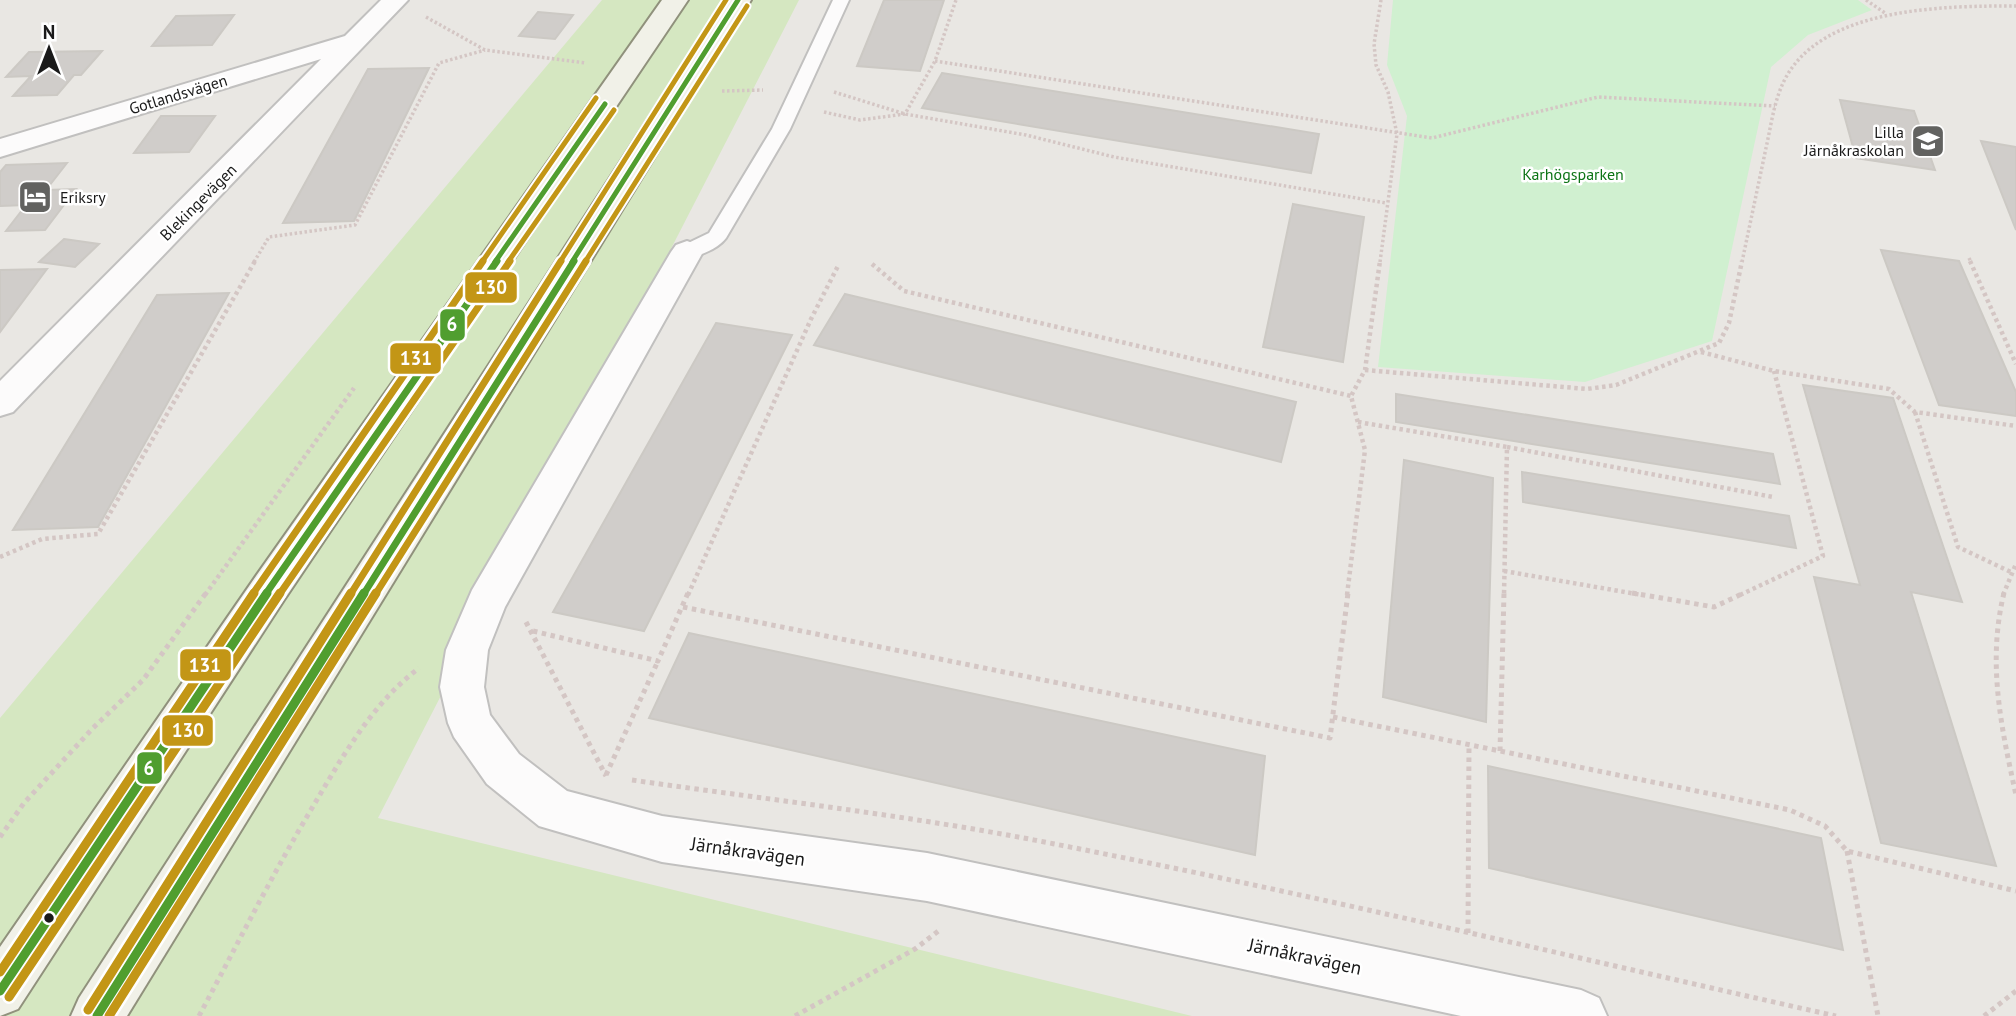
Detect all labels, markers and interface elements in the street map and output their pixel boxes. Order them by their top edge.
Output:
north arrow [14,14,84,84]
text: N [43,20,55,44]
street label: Gotlandsvägen [126,70,230,118]
place label: Lilla Järnåkraskolan [1803,122,1904,160]
school or university icon: Lilla Järnåkraskolan [1909,122,1947,160]
street label: Blekingevägen [155,159,241,245]
park label: Karhögsparken [1522,164,1624,184]
hotel icon: Eriksry [16,178,54,216]
place label: Eriksry [60,187,106,207]
line badge: 130 [464,271,518,304]
text: 130 [475,275,507,299]
line badge: 6 [439,308,466,342]
text: 6 [447,312,457,336]
line badge: 131 [389,342,442,375]
text: 131 [400,346,432,370]
line badge: 131 [179,648,232,682]
text: 131 [189,653,221,677]
line badge: 130 [161,714,214,747]
text: 130 [172,718,204,742]
line badge: 6 [136,751,163,785]
text: 6 [144,756,154,780]
street label: Järnåkravägen [688,831,807,871]
unlabelled marker [42,911,56,925]
street label: Järnåkravägen [1245,932,1364,980]

